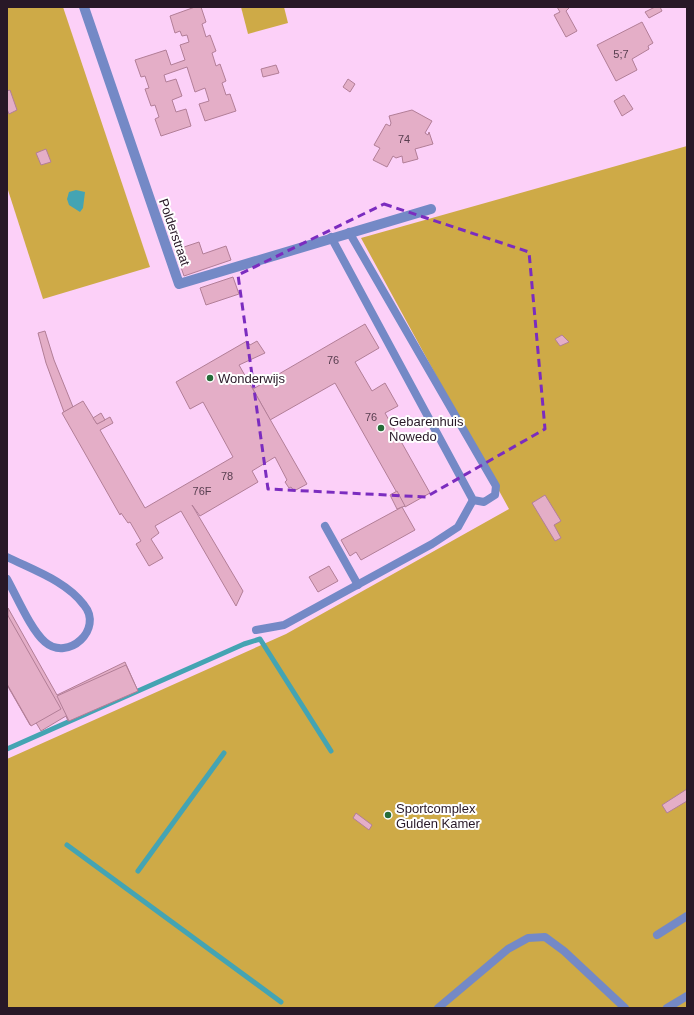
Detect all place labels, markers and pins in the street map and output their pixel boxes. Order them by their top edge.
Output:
place label: Wonderwijs [218,371,285,386]
marker: Wonderwijs [205,373,215,383]
place label: Gebarenhuis Nowedo [389,414,464,444]
marker: Gebarenhuis Nowedo [376,423,386,433]
place label: Sportcomplex Gulden Kamer [396,801,480,831]
marker: Sportcomplex Gulden Kamer [383,810,393,820]

